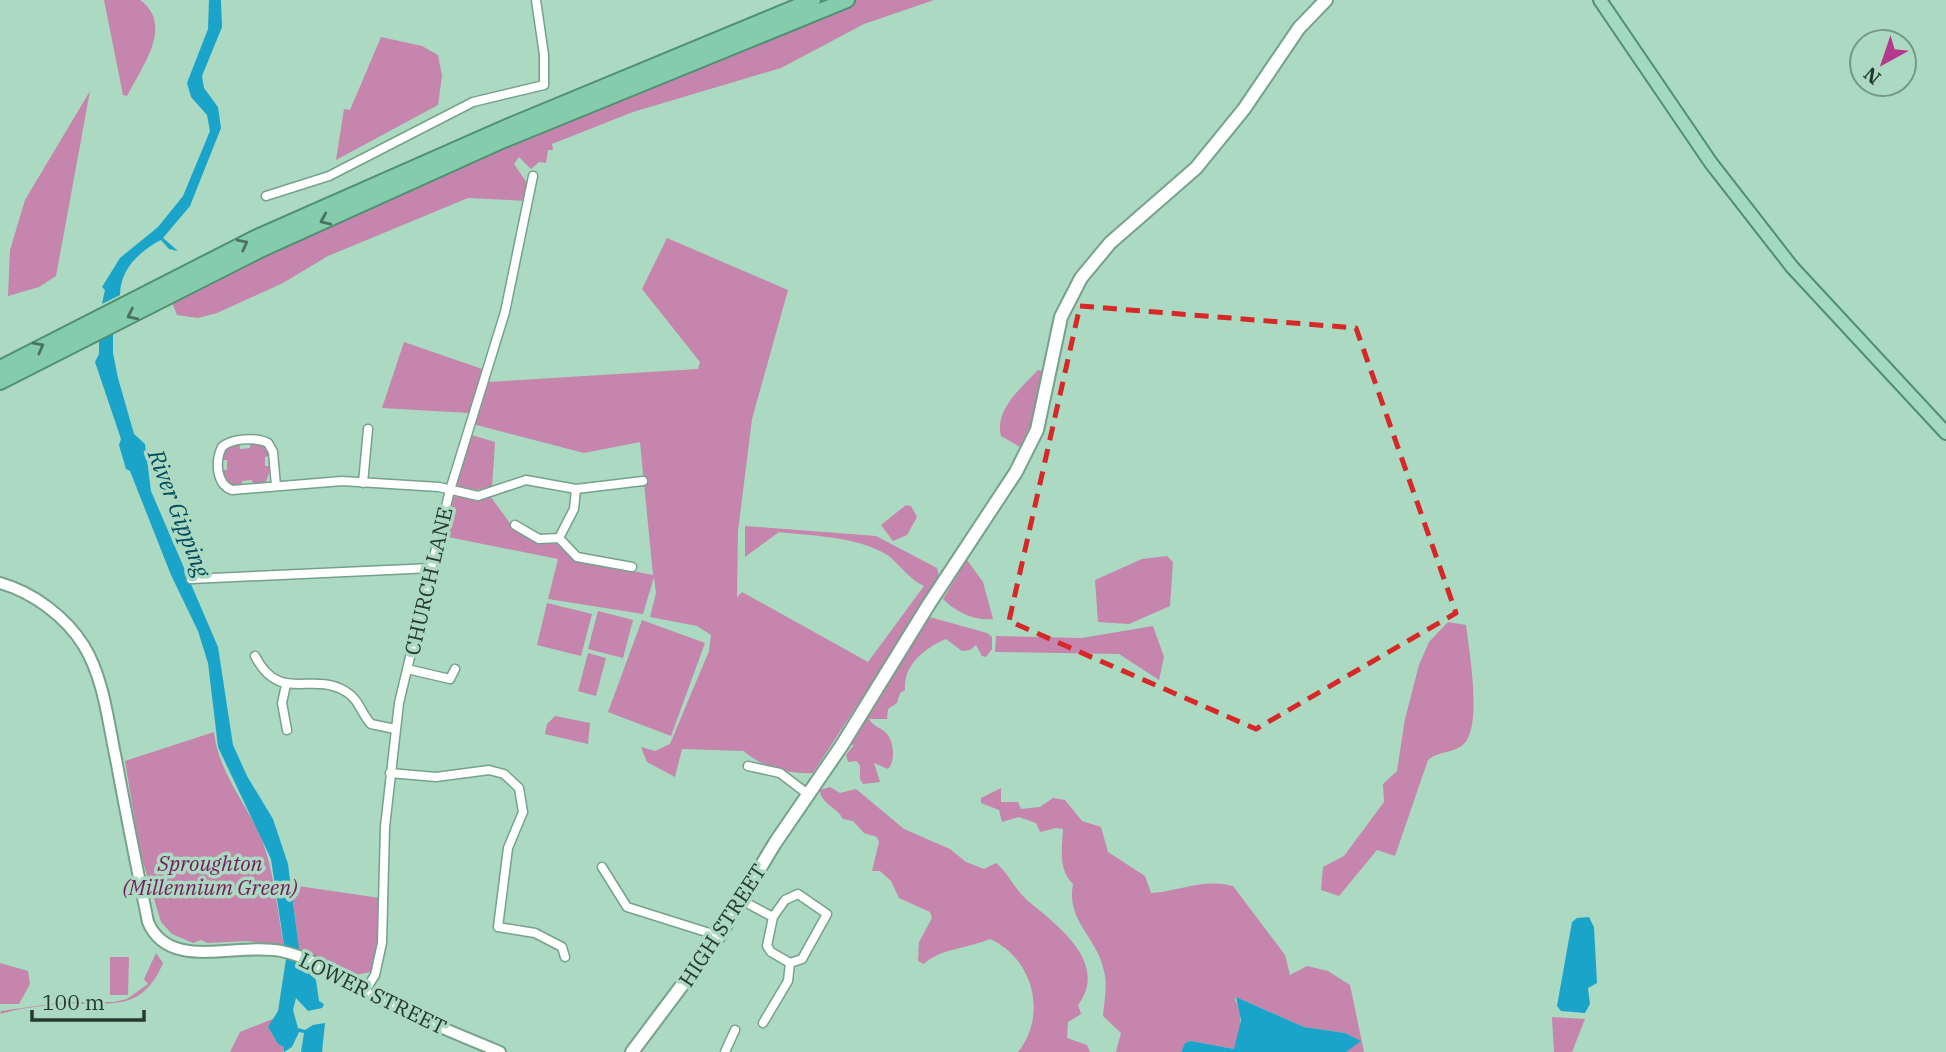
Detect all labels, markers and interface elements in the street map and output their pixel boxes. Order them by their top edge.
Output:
north arrow [1848,28,1918,98]
text: N [1859,62,1886,90]
one-way arrow [320,212,333,226]
one-way arrow [236,238,249,252]
one-way arrow [127,306,139,320]
one-way arrow [32,342,45,355]
water label: River Gipping [142,444,219,582]
street label: CHURCH LANE [397,504,459,658]
park label: Sproughton (Millennium Green) [123,849,297,901]
street label: HIGH STREET [672,858,772,992]
street label: LOWER STREET [295,945,451,1041]
scale bar [32,978,144,1022]
text: 100 m [42,988,105,1016]

